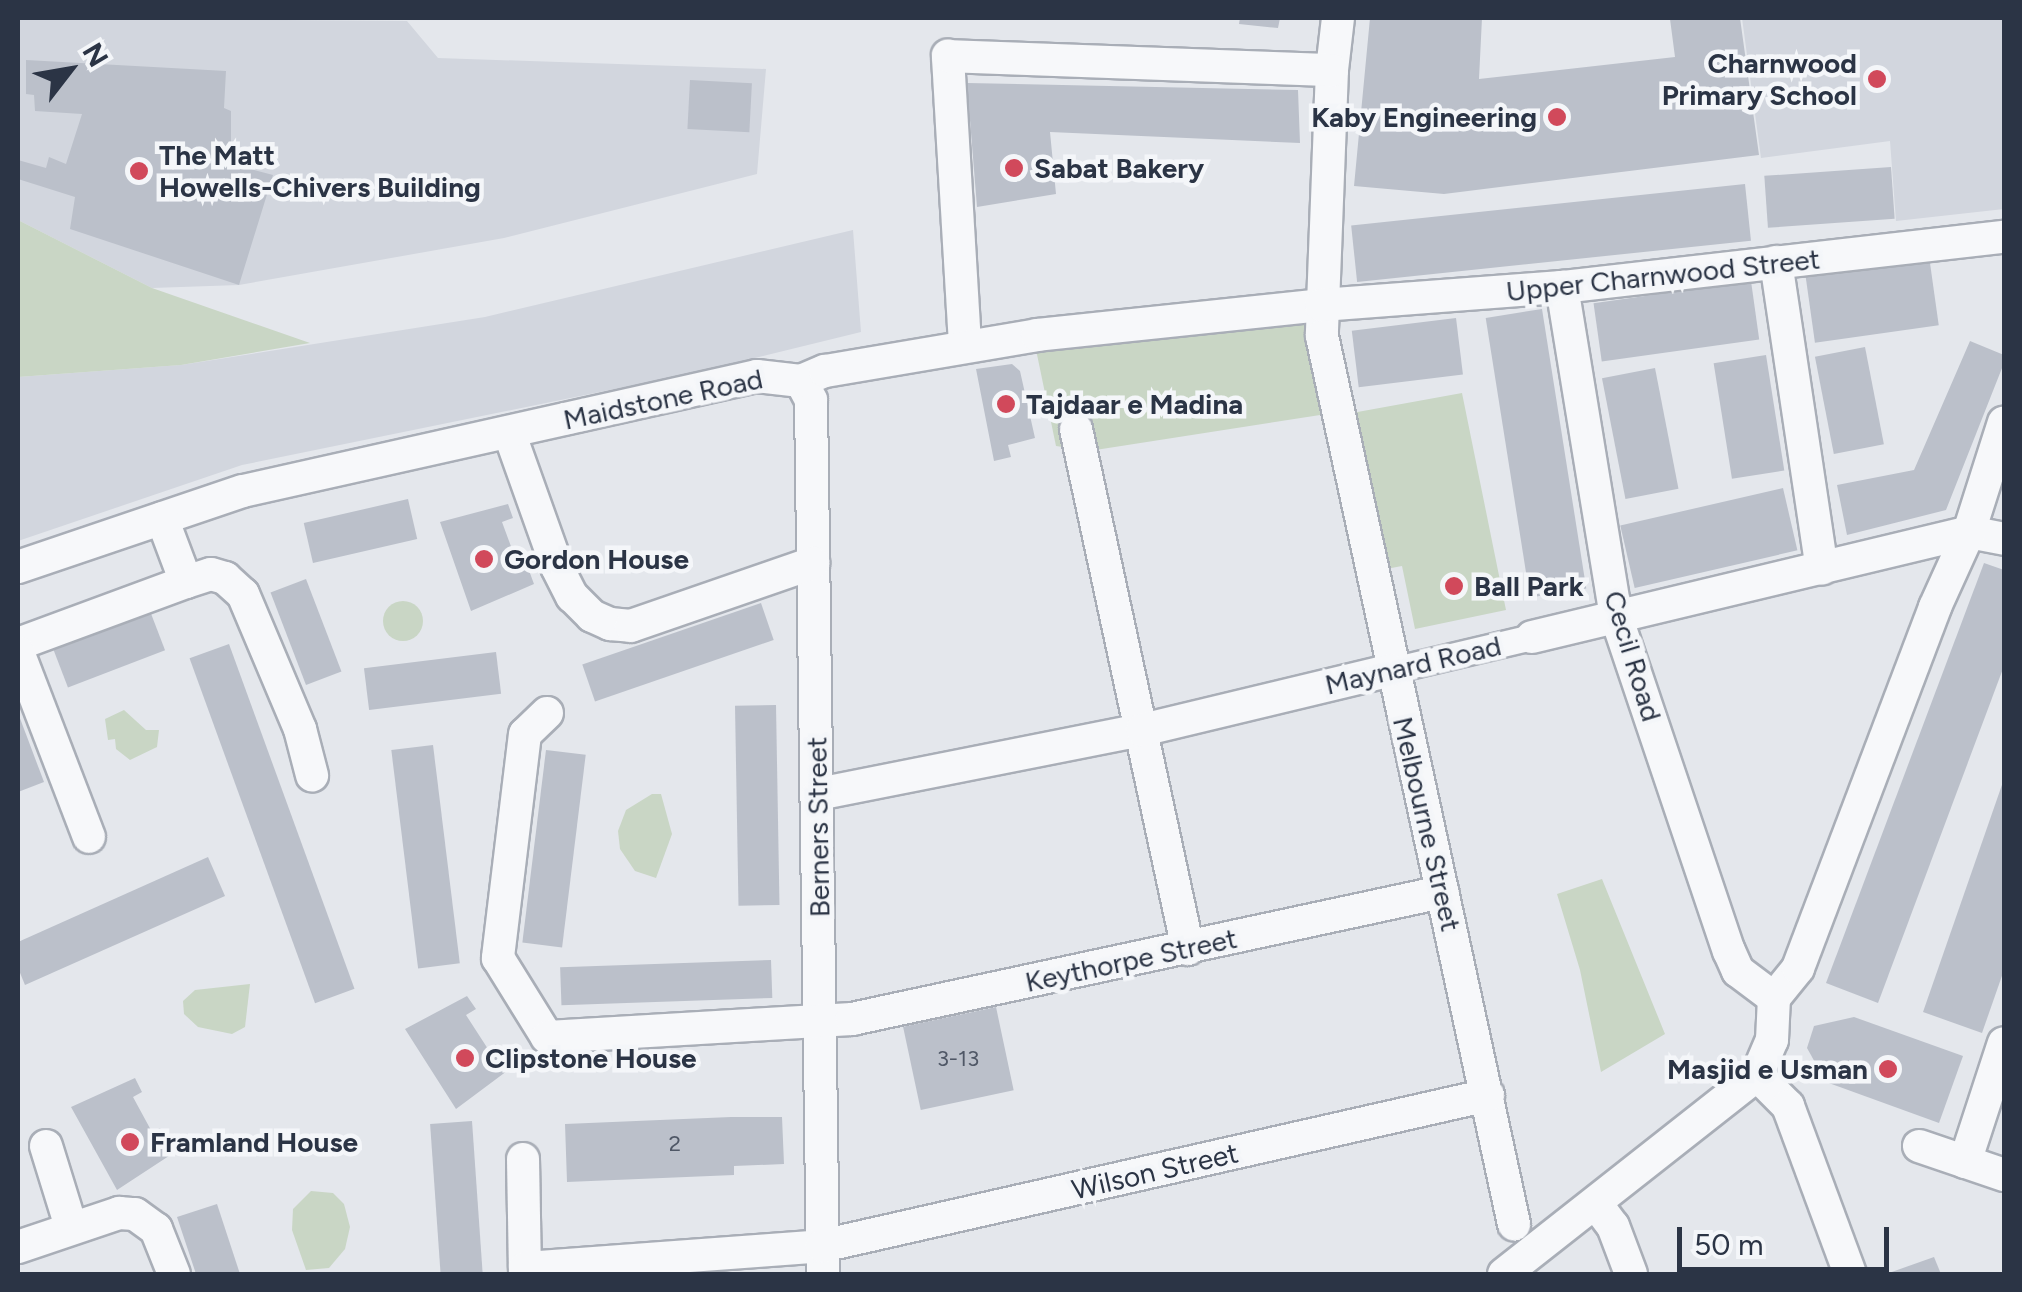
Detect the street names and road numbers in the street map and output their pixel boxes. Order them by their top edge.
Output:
street label: Upper Charnwood Street [1504,242,1822,308]
street label: Maidstone Road [560,361,766,437]
street label: Cecil Road [1597,587,1669,725]
street label: Maynard Road [1322,628,1504,702]
street label: Melbourne Street [1386,713,1468,935]
street label: Berners Street [800,736,836,918]
street label: Keythorpe Street [1022,921,1240,999]
street label: Wilson Street [1069,1136,1241,1206]

